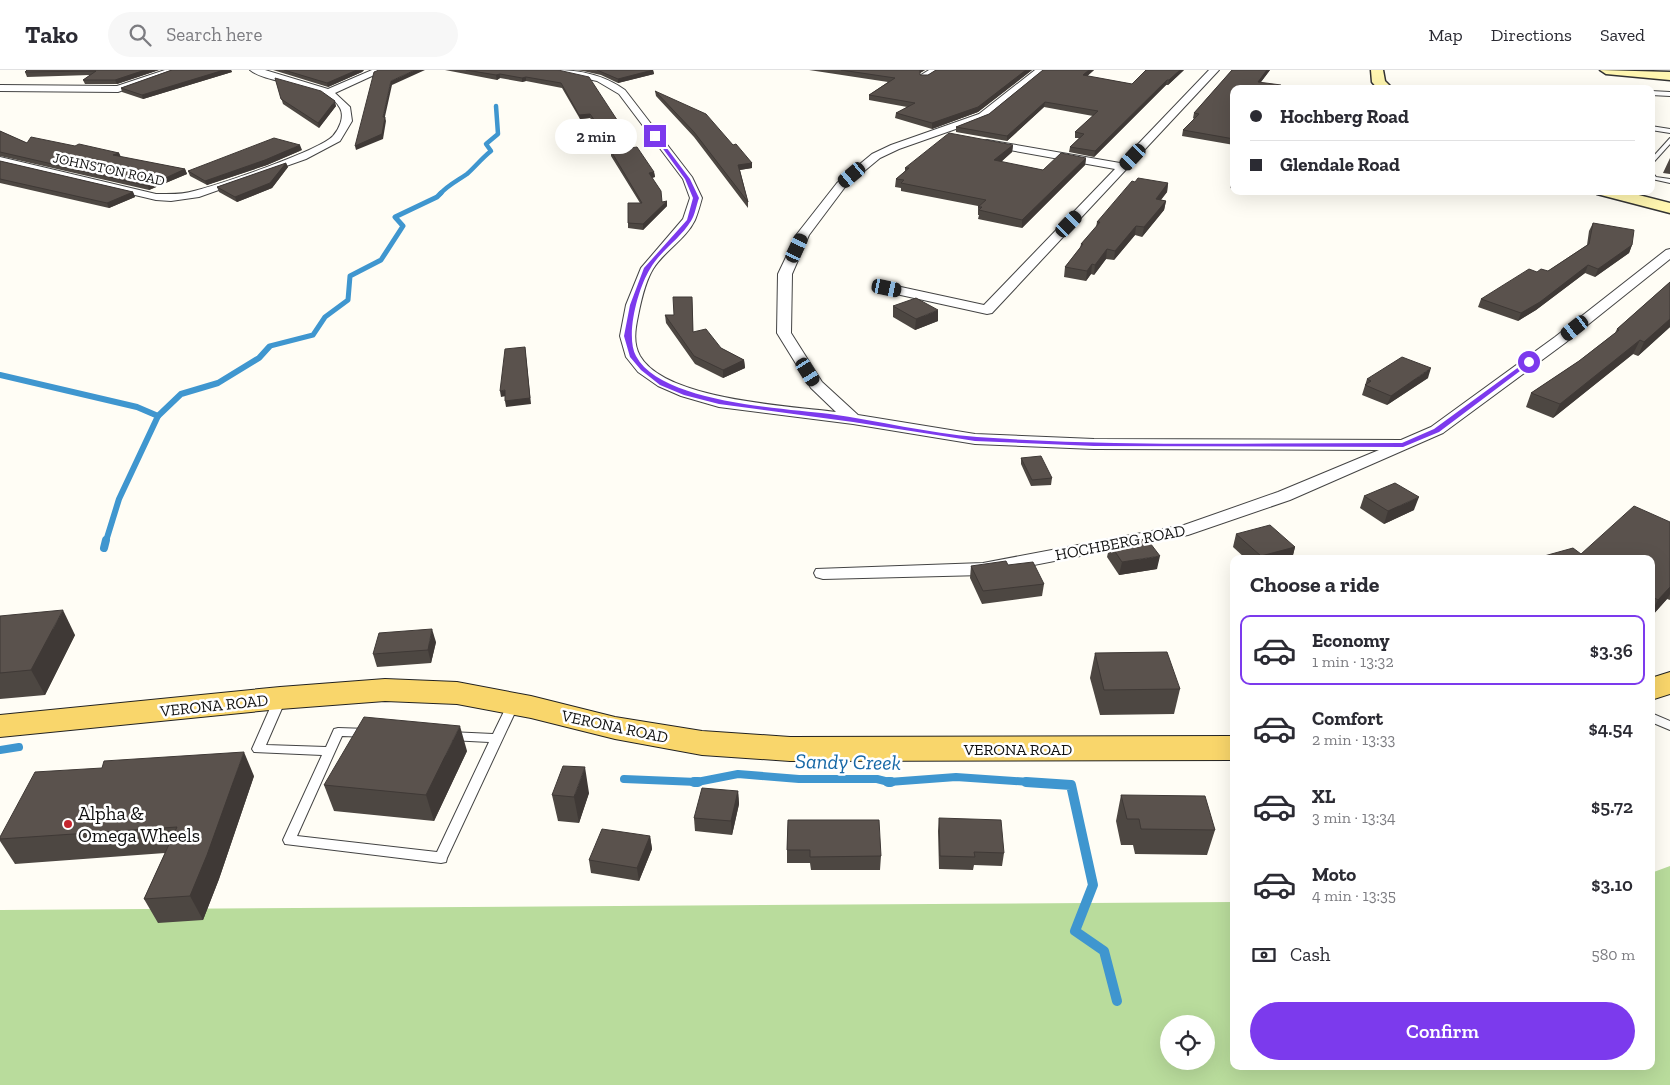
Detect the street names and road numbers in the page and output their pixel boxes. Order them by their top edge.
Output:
street label: JOHNSTON ROAD [51,149,167,190]
street label: HOCHBERG ROAD [1053,521,1187,564]
street label: VERONA ROAD [158,690,269,721]
street label: VERONA ROAD [559,706,670,747]
street label: VERONA ROAD [963,740,1072,759]

